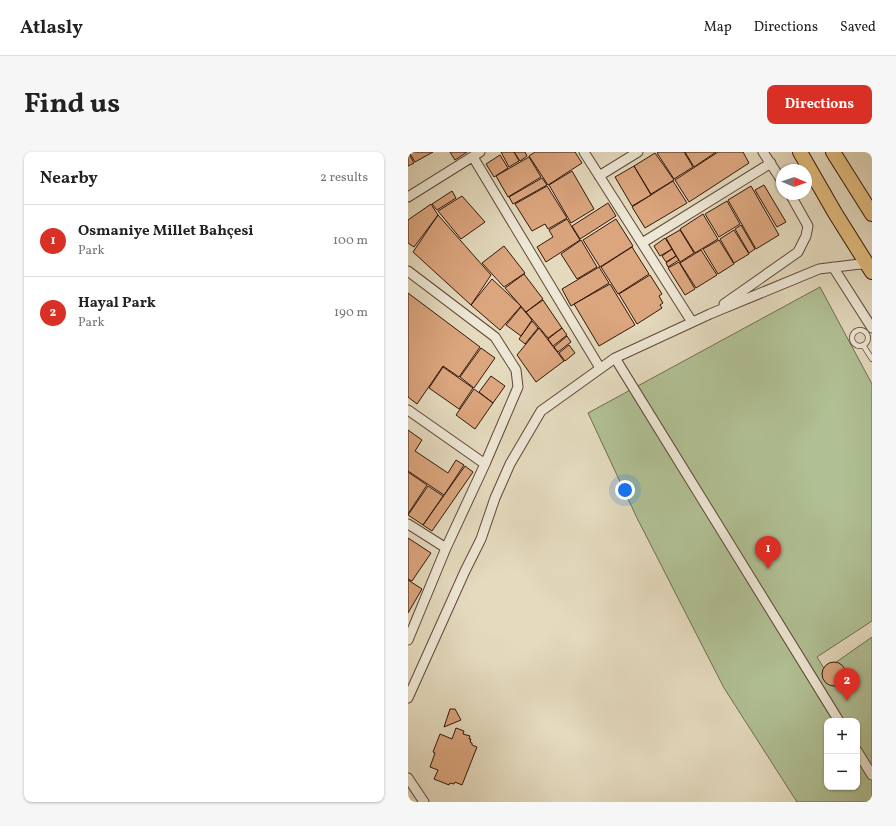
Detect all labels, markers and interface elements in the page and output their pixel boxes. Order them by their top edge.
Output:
text: Atlasly [20,15,83,41]
text: Map [704,18,732,37]
text: Directions [754,18,818,37]
text: Saved [840,18,876,37]
text: Find us [24,85,120,124]
button: Directions [767,85,872,124]
north arrow [776,164,812,200]
text: Nearby [40,167,98,190]
text: 2 results [320,169,368,187]
text: Osmaniye Millet Bahçesi [78,221,254,242]
text: 1 [50,232,56,250]
text: 100 m [333,232,368,250]
text: Park [78,242,105,260]
text: Hayal Park [78,293,156,314]
text: 2 [50,304,56,322]
text: 190 m [334,304,368,322]
text: Park [78,314,105,332]
your location [615,480,635,500]
pin: 1 [755,536,781,569]
pin: 2 [834,668,860,701]
map controls [824,718,860,790]
button: + [824,718,860,754]
button: − [824,754,860,790]

